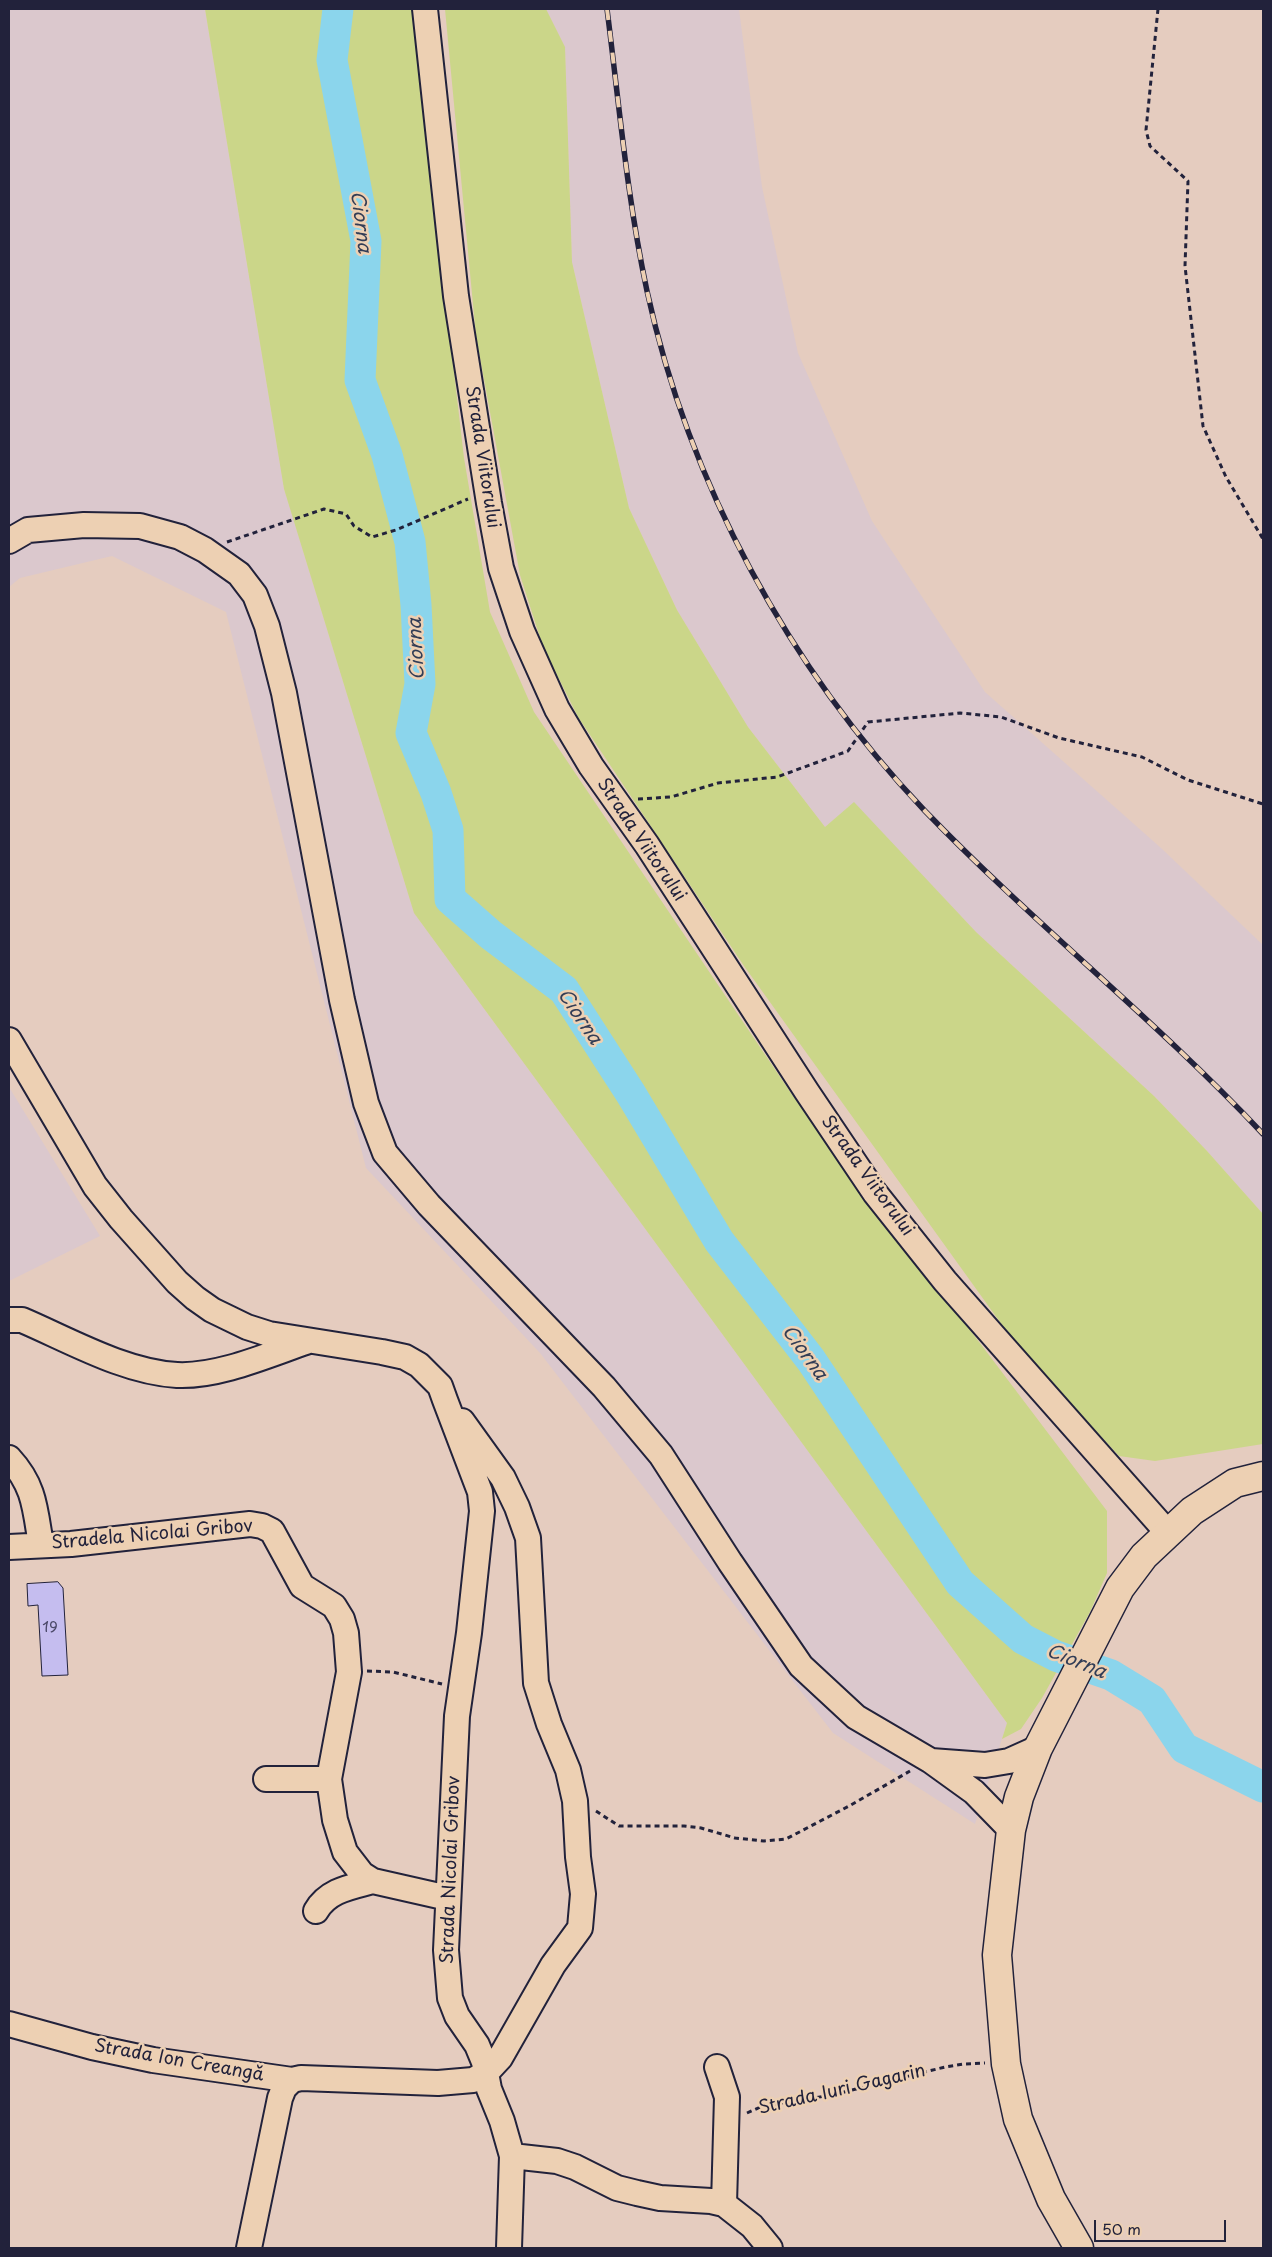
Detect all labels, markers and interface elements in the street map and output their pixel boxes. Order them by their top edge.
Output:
water label: Ciorna [345,190,375,254]
street label: Strada Viitorului [460,384,504,530]
water label: Ciorna [404,617,430,681]
street label: Strada Viitorului [592,774,690,906]
water label: Ciorna [552,985,606,1049]
street label: Strada Viitorului [816,1111,918,1241]
water label: Ciorna [776,1321,832,1385]
street label: Stradela Nicolai Gribov [50,1515,254,1555]
house number: 19 [42,1619,58,1637]
water label: Ciorna [1043,1640,1109,1684]
street label: Strada Nicolai Gribov [437,1775,465,1965]
street label: Strada Ion Creangă [93,2035,265,2087]
street label: Strada Iuri Gagarin [756,2060,928,2120]
scale bar [1097,2210,1230,2242]
text: 50 m [1102,2217,1141,2240]

